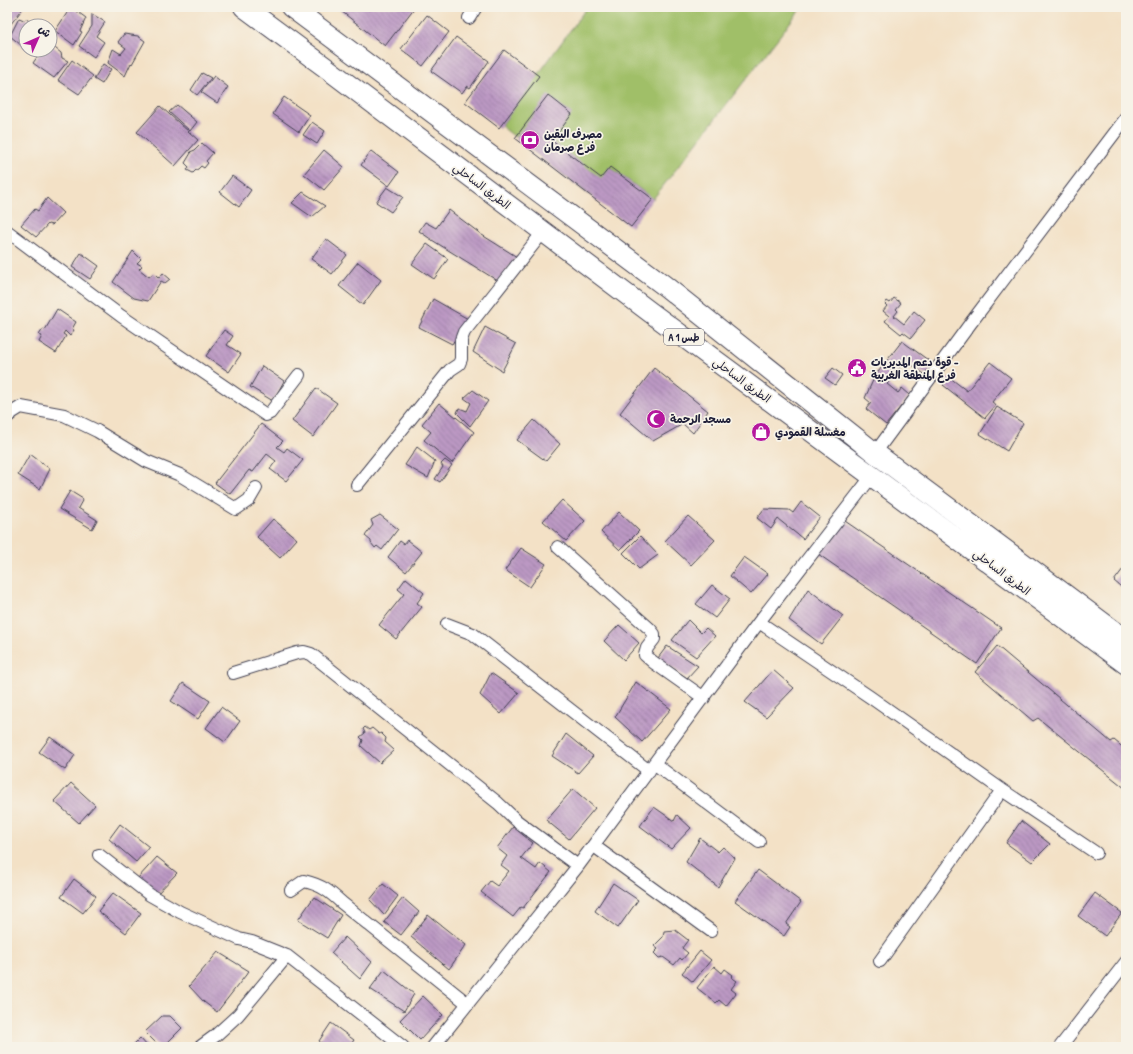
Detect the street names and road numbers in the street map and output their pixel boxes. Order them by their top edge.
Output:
street label: الطريق الساحلي [448,160,513,215]
road number: A 1 طس [664,329,704,345]
street label: الطريق الساحلي [708,354,774,409]
street label: الطريق الساحلي [968,546,1033,601]

